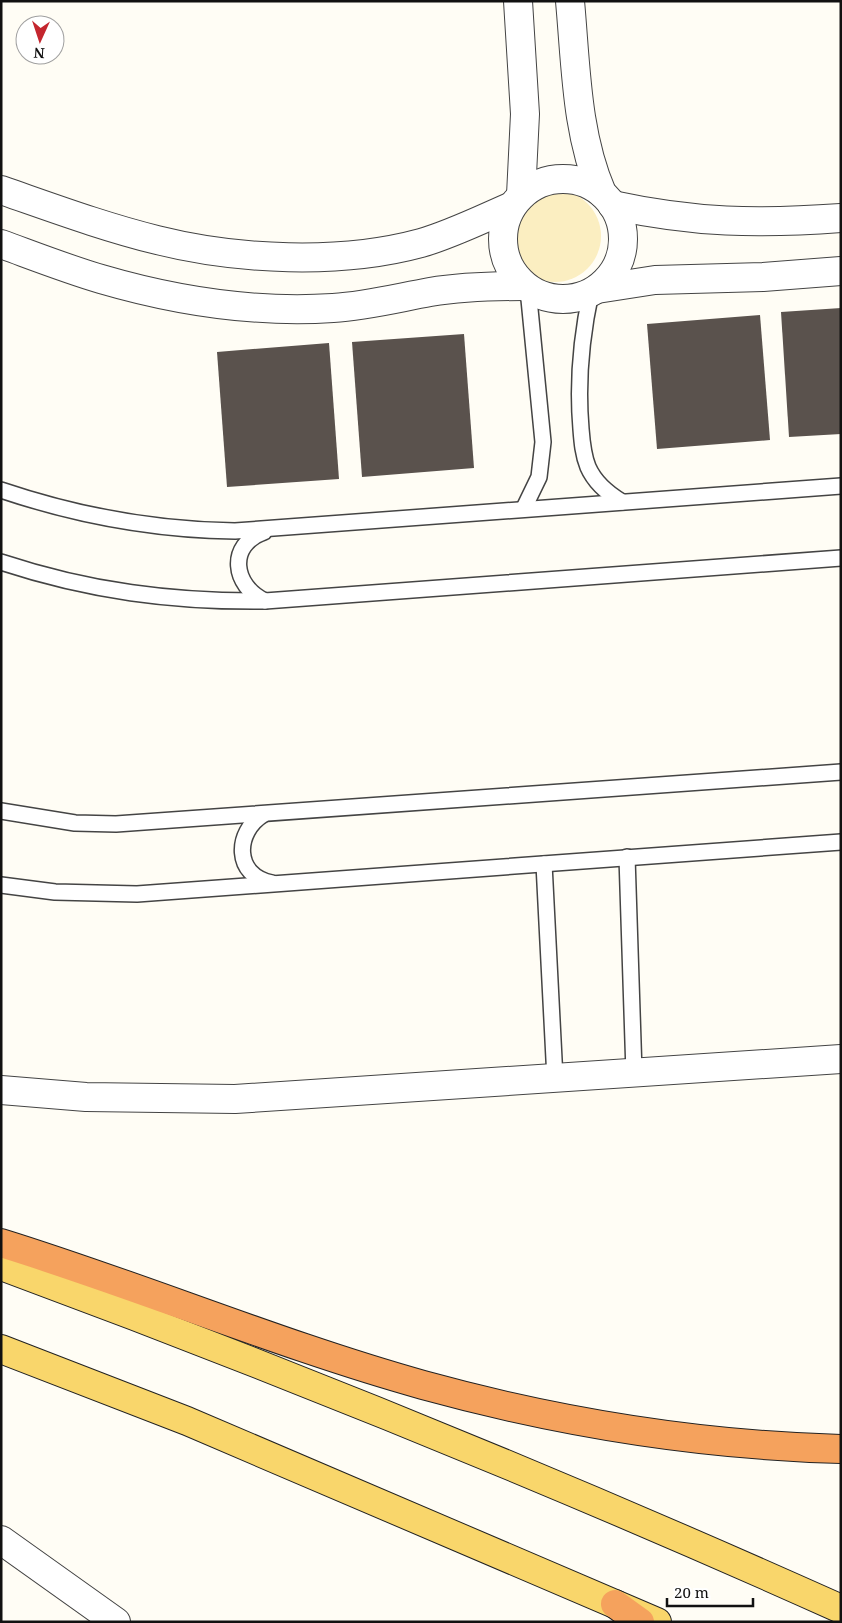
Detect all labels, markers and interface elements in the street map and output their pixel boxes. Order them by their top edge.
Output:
north arrow [15,15,65,65]
text: N [33,44,45,63]
scale bar [667,1576,753,1608]
text: 20 m [674,1582,709,1602]

